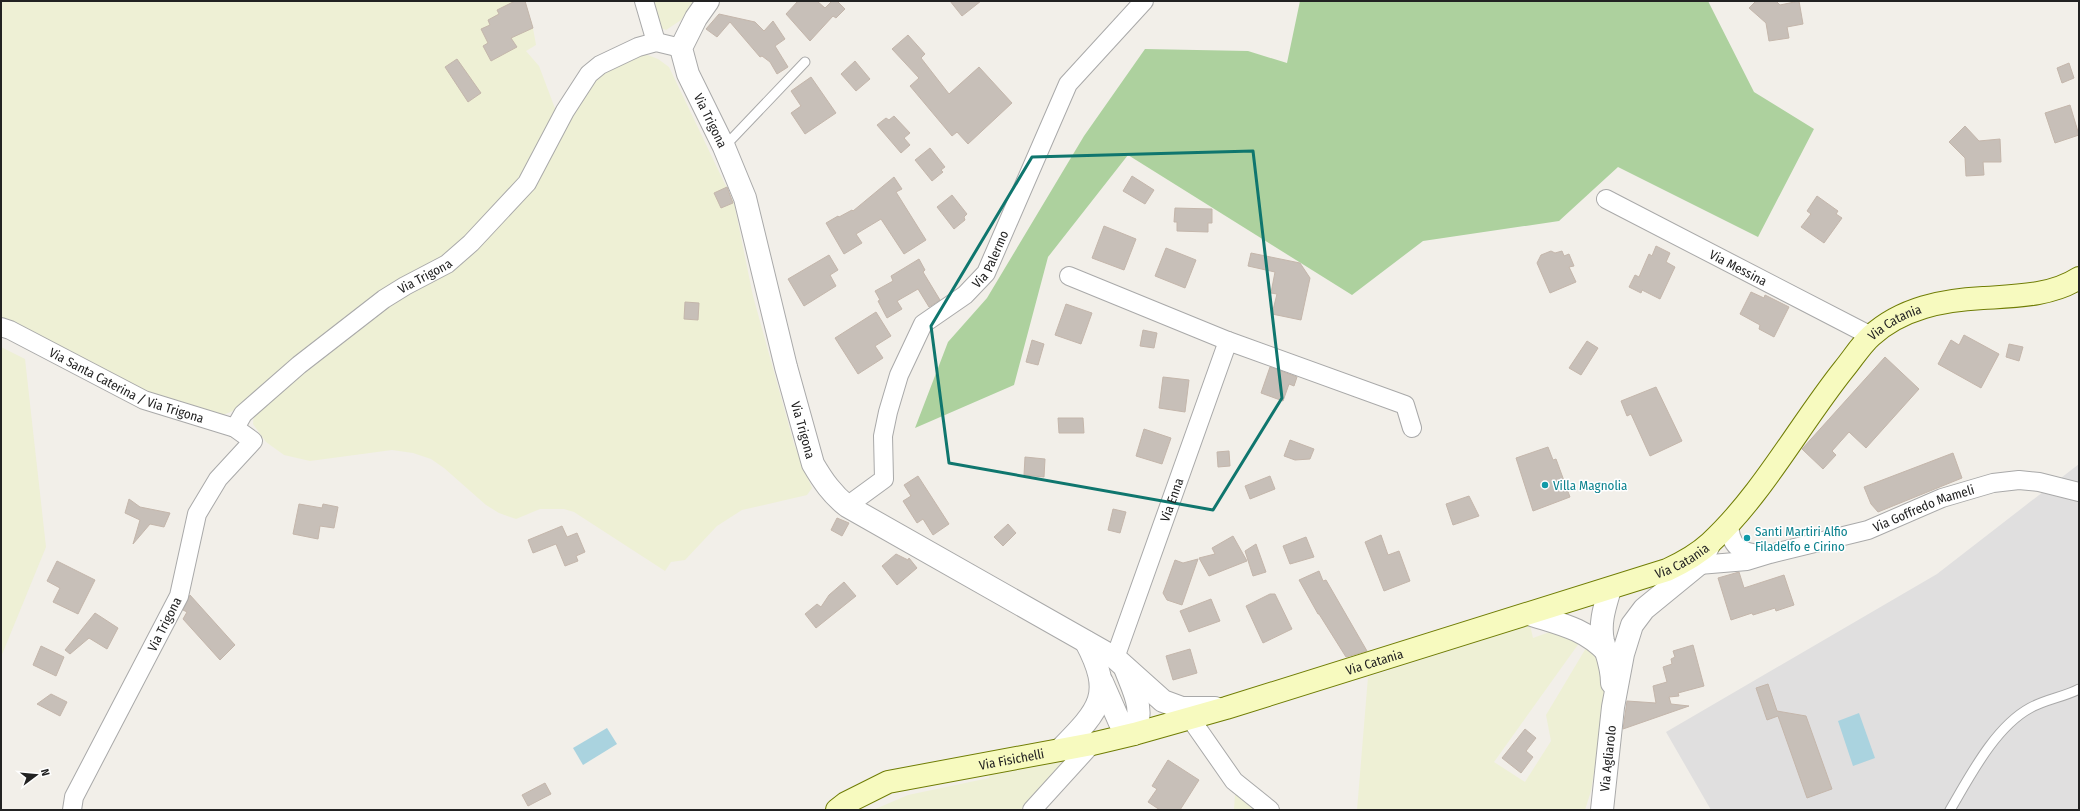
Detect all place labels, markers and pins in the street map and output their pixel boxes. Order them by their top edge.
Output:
place label: Villa Magnolia [1553,478,1627,493]
marker: Villa Magnolia [1540,480,1550,490]
place label: Santi Martiri Alfio Filadelfo e Cirino [1755,524,1848,554]
marker: Santi Martiri Alfio Filadelfo e Cirino [1742,533,1752,543]

